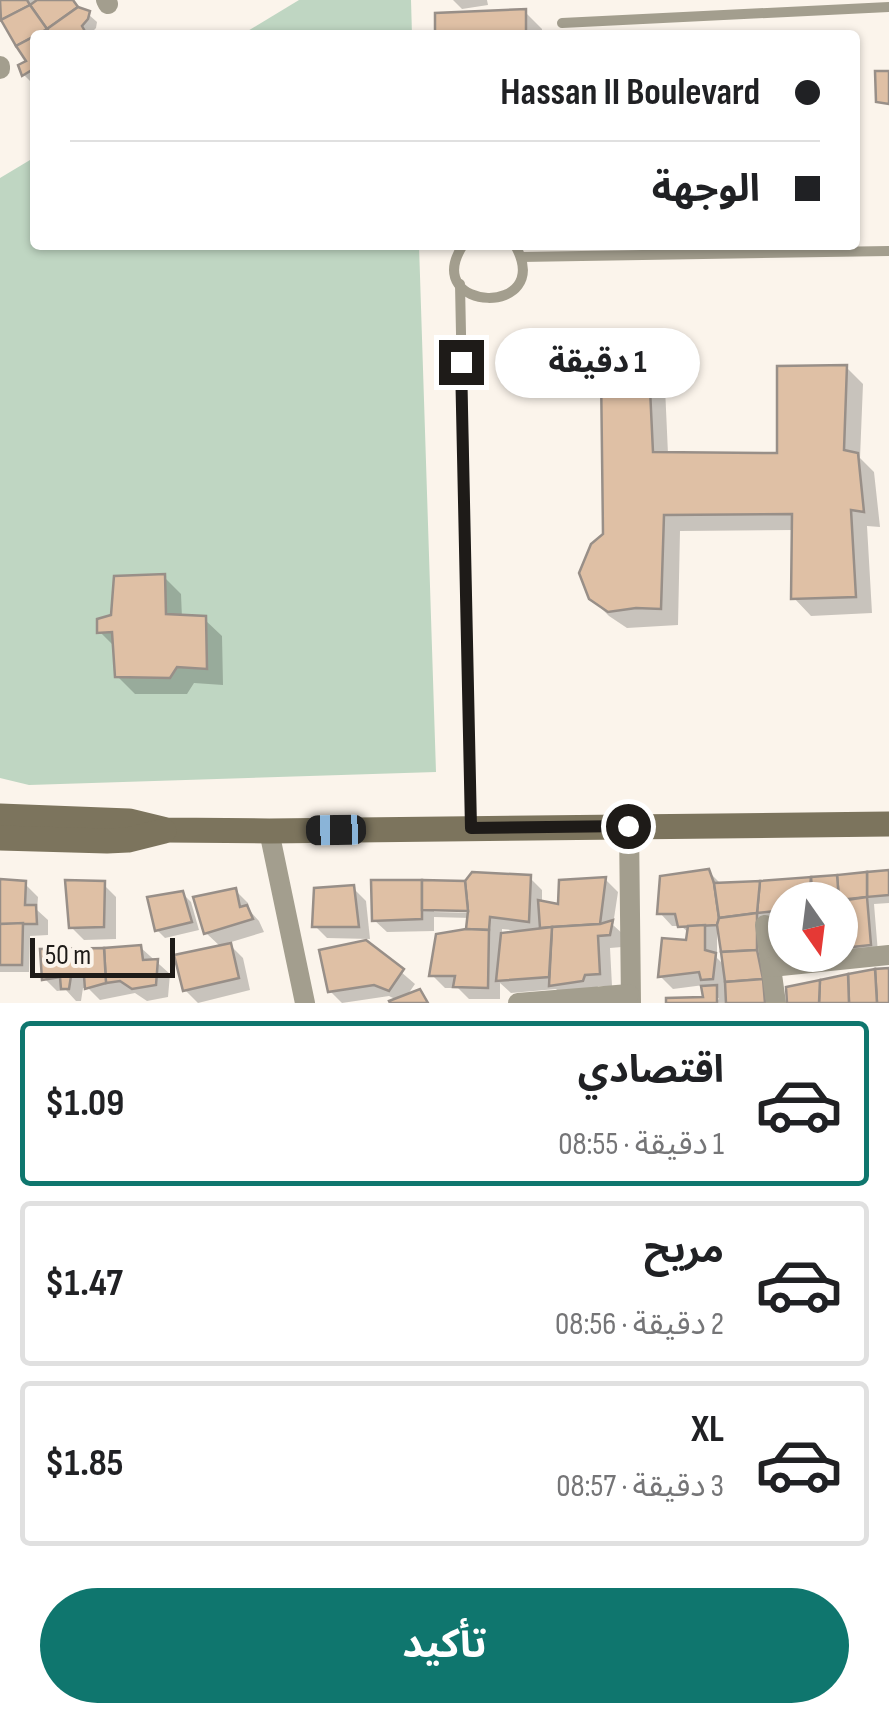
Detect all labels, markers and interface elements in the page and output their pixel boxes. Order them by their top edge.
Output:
text: Hassan II Boulevard [500,70,760,115]
text: الوجهة [652,167,760,212]
callout: 1 دقيقة [496,327,701,397]
route end [439,340,484,385]
text: 1 دقيقة [548,343,647,382]
route start [606,804,651,849]
car [306,814,366,846]
north arrow [768,882,858,972]
map controls [768,882,858,972]
scale bar [30,933,175,978]
text: 50 m [45,939,91,972]
text: اقتصادي [578,1048,724,1093]
icon: car [754,1059,844,1149]
text: $1.09 [45,1081,124,1126]
text: 1 دقيقة · 08:55 [558,1125,724,1164]
text: مريح [644,1228,724,1273]
icon: car [754,1239,844,1329]
text: $1.47 [45,1261,123,1306]
text: 2 دقيقة · 08:56 [555,1305,724,1344]
text: XL [691,1407,724,1452]
icon: car [754,1419,844,1509]
text: $1.85 [45,1441,123,1486]
text: 3 دقيقة · 08:57 [556,1467,724,1506]
button: تأكيد [40,1588,849,1703]

